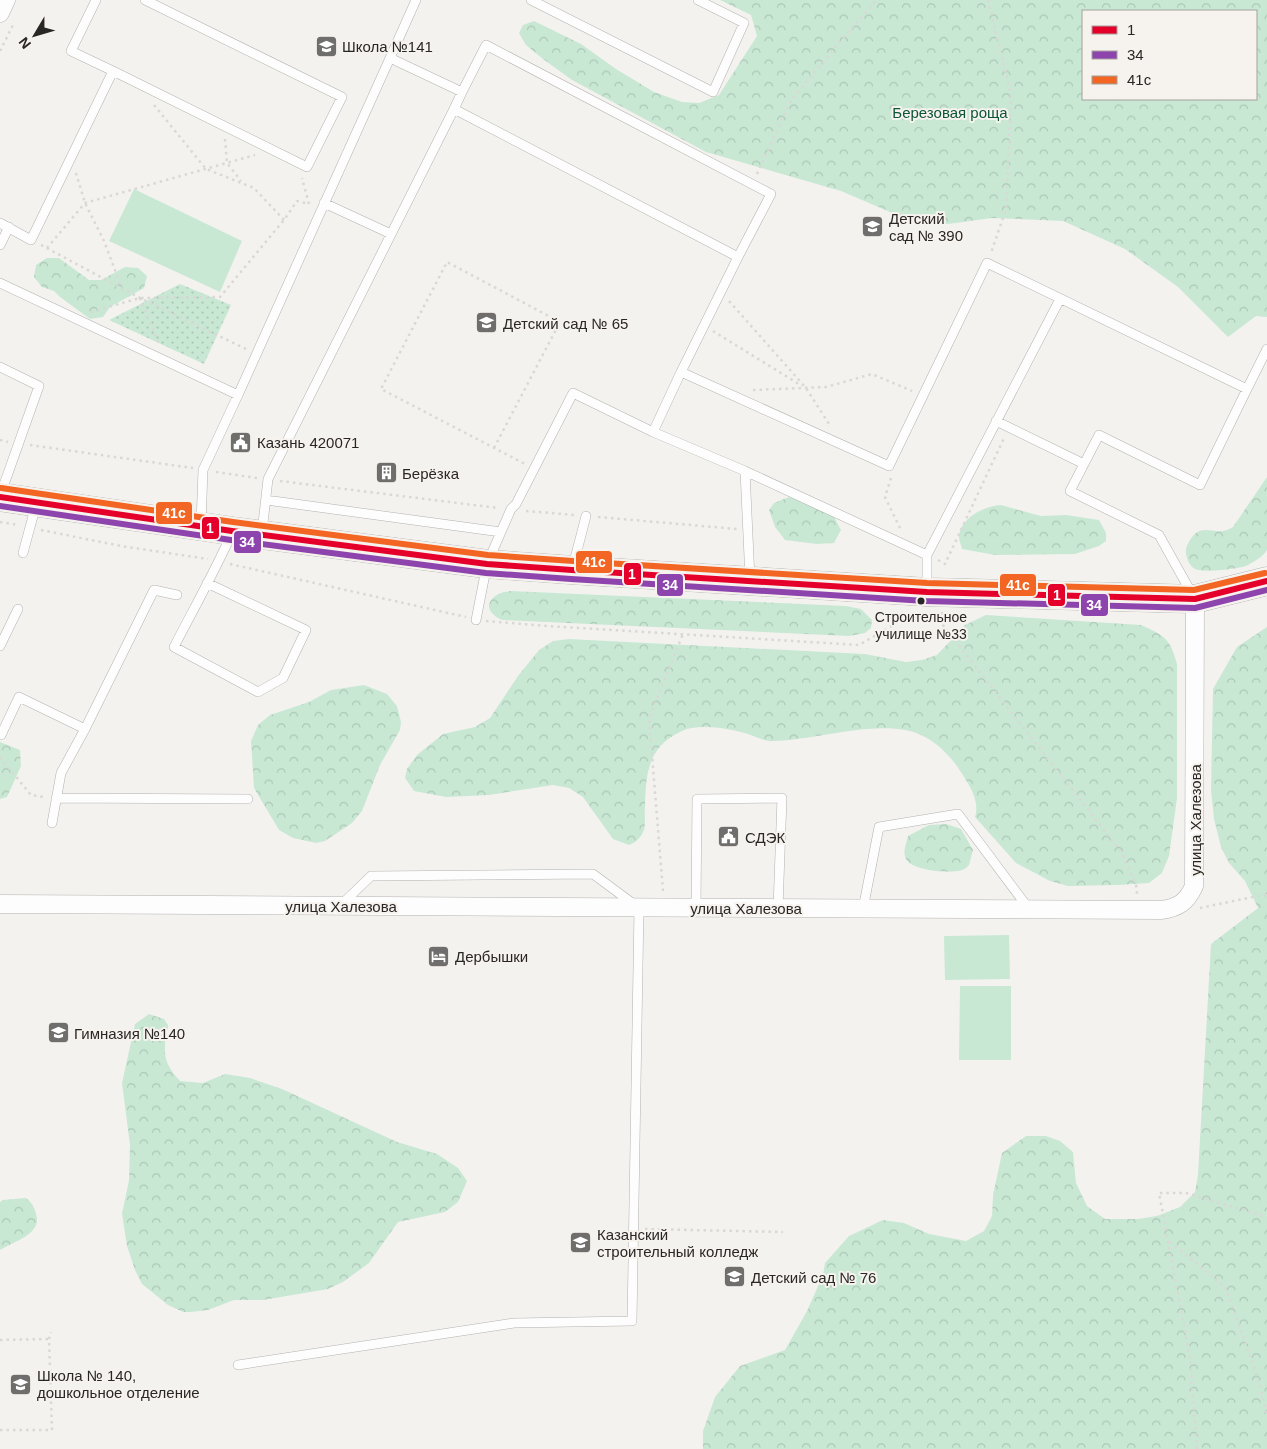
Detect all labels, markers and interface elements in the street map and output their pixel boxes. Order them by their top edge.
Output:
north arrow [10,10,60,60]
legend [1082,10,1257,100]
text: 1 [1127,21,1135,38]
text: N [15,34,34,52]
school or university icon: Школа №141 [314,34,338,58]
place label: Школа №141 [342,38,433,55]
text: 34 [1127,46,1144,63]
text: 41с [1127,71,1152,88]
park label: Березовая роща [892,104,1008,121]
place label: Детский сад № 390 [889,210,963,244]
school or university icon: Детский сад № 390 [861,215,885,239]
school or university icon: Детский сад № 65 [475,311,499,335]
place label: Детский сад № 65 [503,315,628,332]
public building icon: Казань 420071 [229,430,253,454]
place label: Казань 420071 [257,434,359,451]
building icon: Берёзка [374,461,398,485]
place label: Берёзка [402,465,460,482]
line badge: 41с [155,501,193,525]
text: 41с [162,505,186,521]
line badge: 1 [201,516,220,540]
text: 1 [206,520,214,536]
line badge: 34 [233,530,262,554]
text: 34 [239,534,255,550]
line badge: 41с [575,550,613,574]
text: 41с [582,554,606,570]
line badge: 1 [623,562,642,586]
text: 1 [628,566,636,582]
line badge: 34 [656,573,684,597]
line badge: 41с [999,573,1037,597]
text: 34 [662,577,678,593]
text: 41с [1006,577,1030,593]
line badge: 1 [1047,583,1066,607]
text: 1 [1053,587,1061,603]
line badge: 34 [1080,593,1109,617]
marker: Строительное училище №33 [916,596,926,606]
text: 34 [1086,597,1102,613]
place label: Строительное училище №33 [875,609,967,642]
street label: улица Халезова [1187,763,1204,876]
public building icon: СДЭК [717,825,741,849]
place label: СДЭК [745,829,785,846]
street label: улица Халезова [285,898,398,915]
street label: улица Халезова [690,900,803,917]
hotel icon: Дербышки [427,944,451,968]
place label: Дербышки [455,948,528,965]
school or university icon: Гимназия №140 [46,1021,70,1045]
place label: Гимназия №140 [74,1025,185,1042]
place label: Казанский строительный колледж [597,1226,758,1260]
school or university icon: Казанский строительный колледж [569,1231,593,1255]
school or university icon: Детский сад № 76 [723,1265,747,1289]
place label: Детский сад № 76 [751,1269,876,1286]
place label: Школа № 140, дошкольное отделение [37,1367,200,1401]
school or university icon: Школа № 140, дошкольное отделение [9,1372,33,1396]

